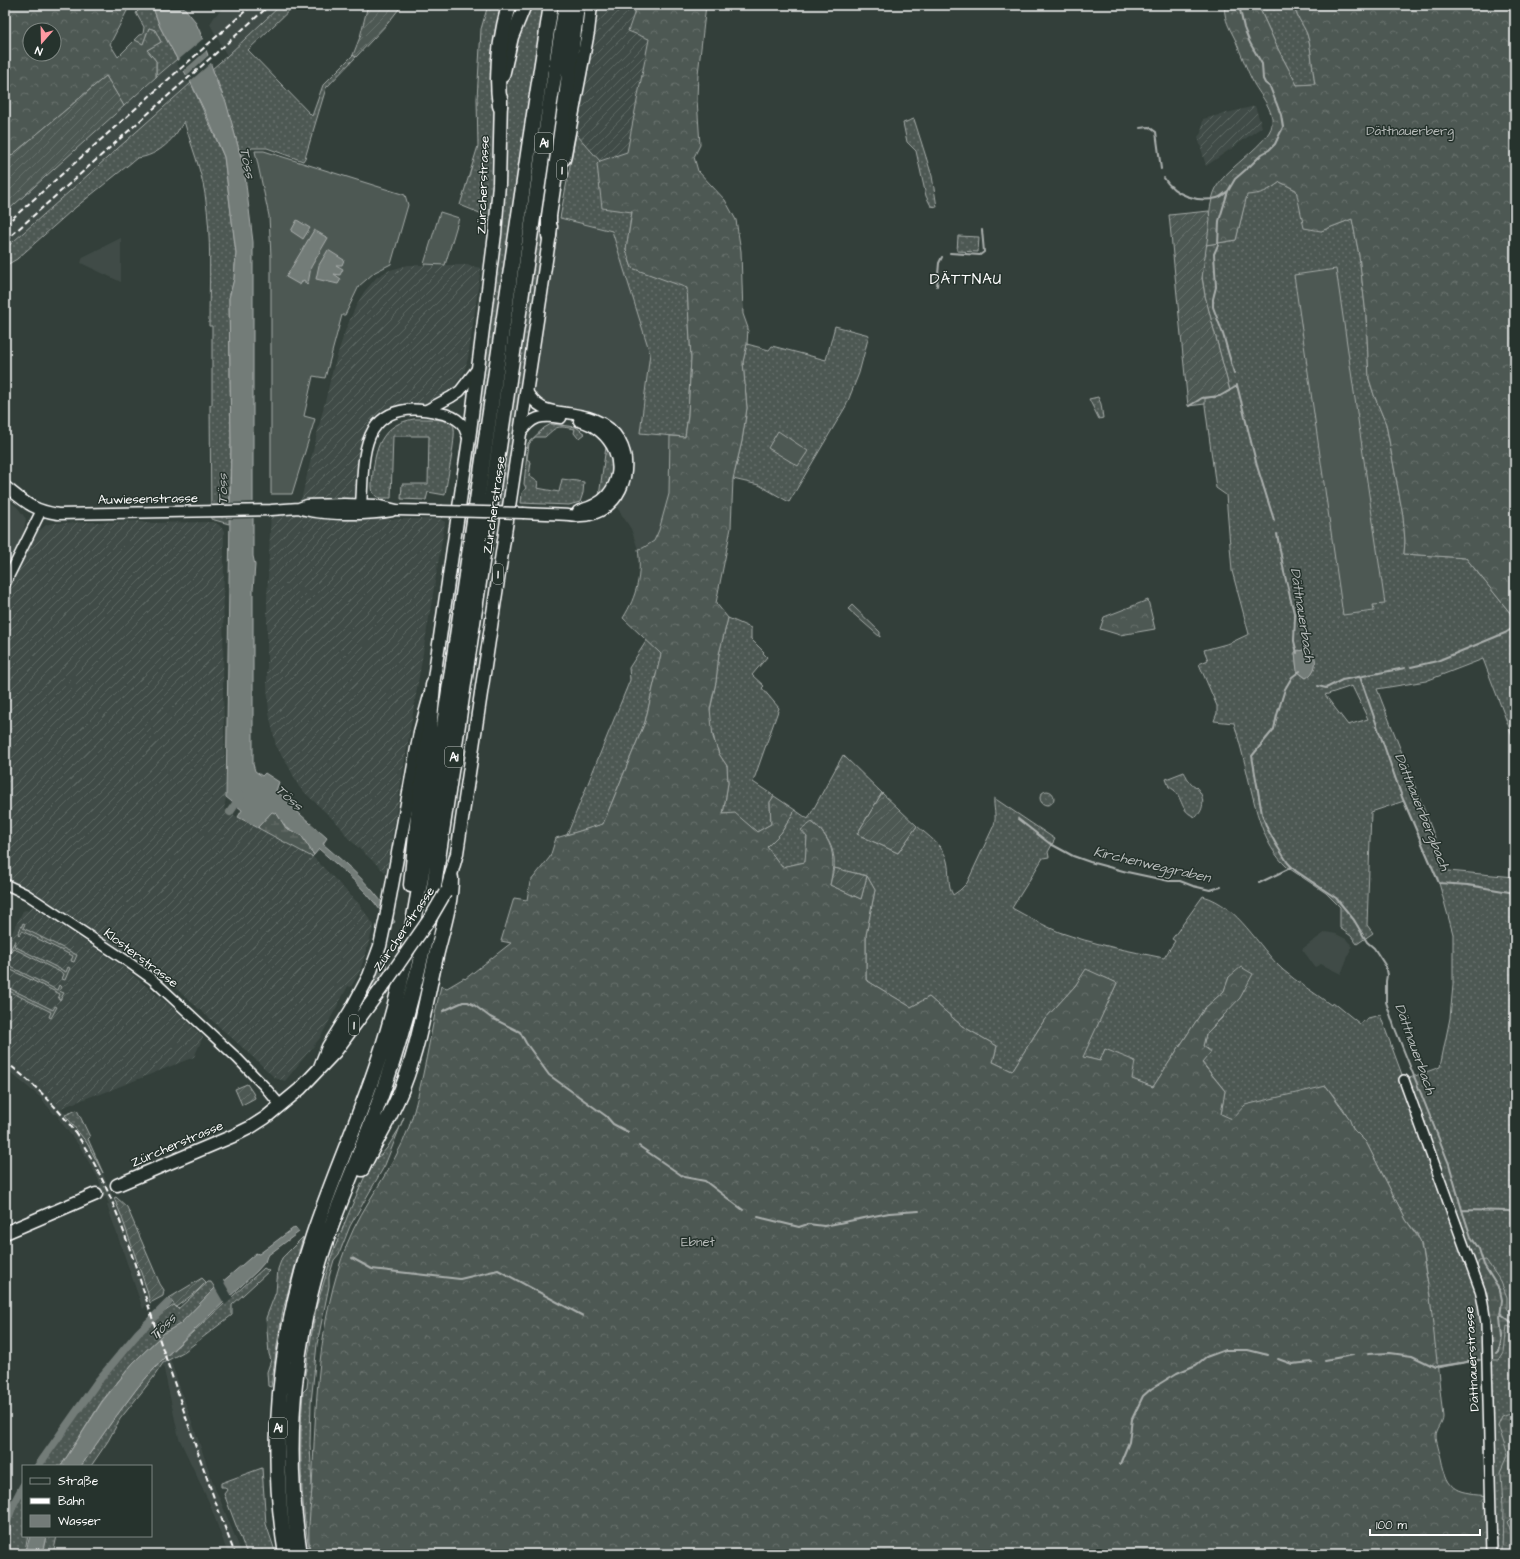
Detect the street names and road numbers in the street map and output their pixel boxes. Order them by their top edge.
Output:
road number: A1 [535,133,553,153]
street label: Zürcherstrasse [472,135,494,235]
road number: 1 [557,160,567,180]
street label: Zürcherstrasse [478,455,510,555]
street label: Auwiesenstrasse [98,489,198,509]
road number: 1 [493,564,503,584]
road number: A1 [445,747,463,767]
street label: Zürcherstrasse [369,883,439,975]
street label: Klosterstrasse [100,924,182,992]
road number: 1 [349,1015,359,1035]
street label: Zürcherstrasse [128,1116,226,1172]
street label: Dättnauerstrasse [1460,1306,1484,1412]
road number: A1 [269,1418,287,1438]

